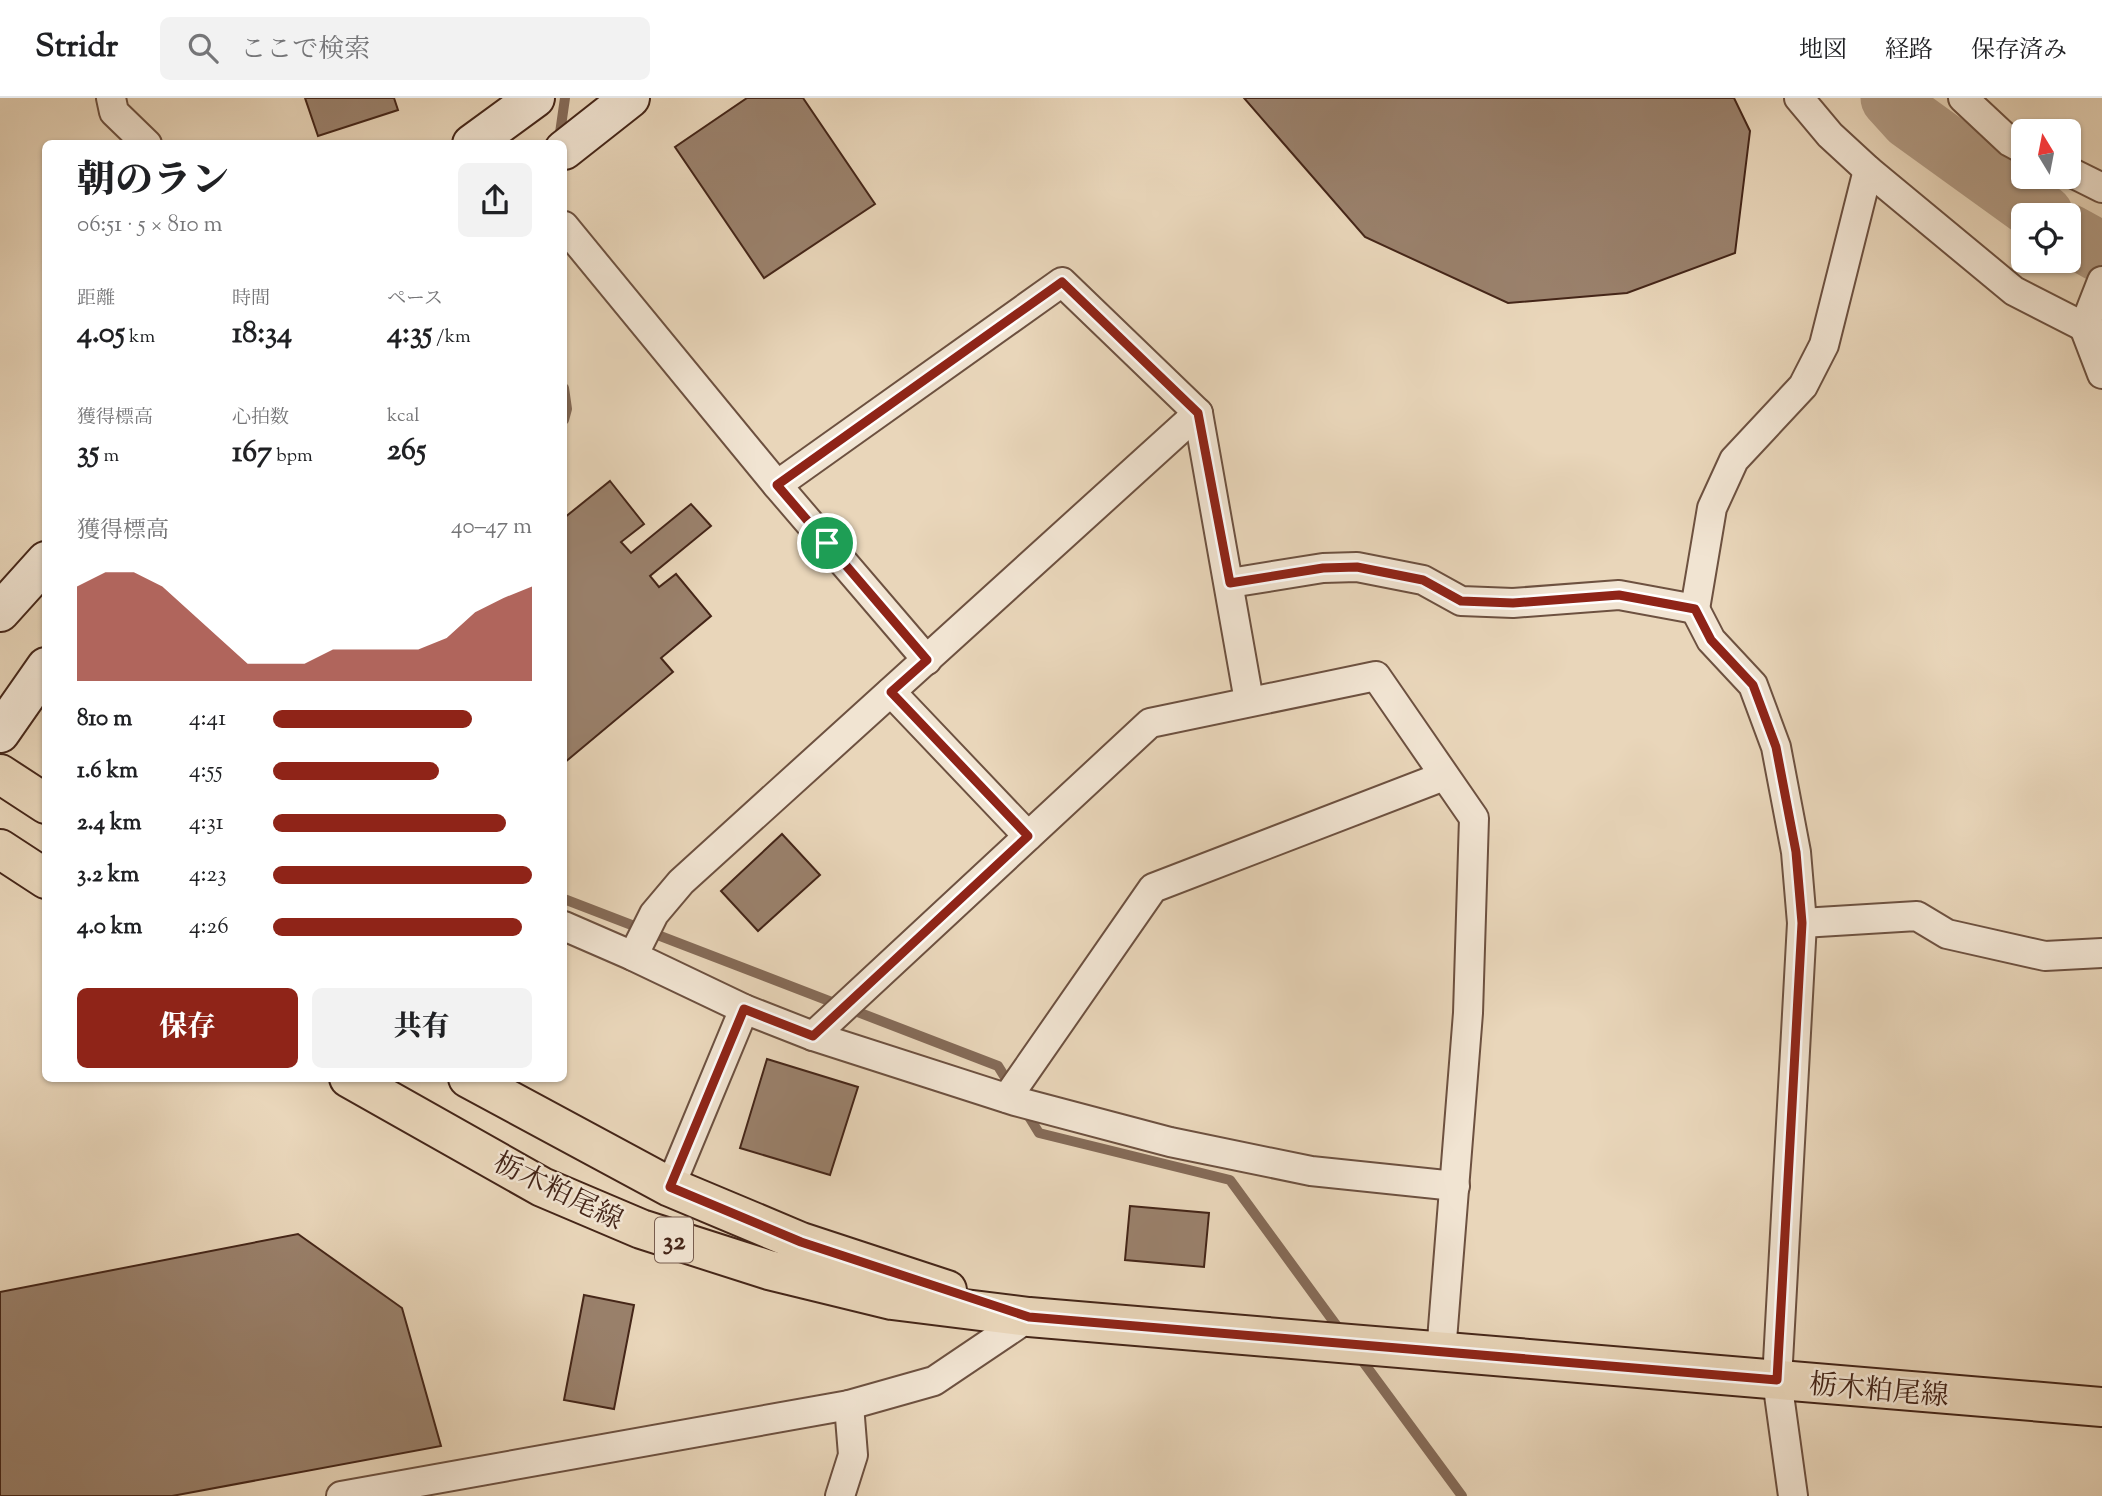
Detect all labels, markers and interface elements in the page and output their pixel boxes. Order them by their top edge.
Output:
search box [160,17,650,80]
text: Stridr [35,24,118,72]
icon: search [184,29,222,67]
text: ここで検索 [240,32,370,69]
text: 地図 [1799,34,1847,68]
text: 経路 [1885,34,1933,68]
text: 保存済み [1971,34,2067,68]
north arrow [2011,119,2081,189]
map controls [2011,119,2081,273]
text: 朝のラン [77,156,229,210]
button: share [458,163,532,237]
button: locate [2011,203,2081,273]
text: 06:51 · 5 × 810 m [77,209,223,242]
text: 距離 [77,286,115,313]
text: 時間 [232,286,270,313]
text: ペース [387,286,443,313]
text: 4.05 [77,313,125,356]
text: 18:34 [232,313,292,356]
text: 4:35 [387,313,432,356]
text: km [125,324,155,351]
text: /km [432,324,471,351]
text: kcal [387,403,420,430]
text: 獲得標高 [77,405,153,432]
text: 心拍数 [232,405,289,432]
text: 265 [387,430,426,473]
text: 35 [77,432,99,475]
text: 167 [232,432,272,475]
text: m [99,443,119,470]
text: bpm [272,443,313,470]
text: 40–47 m [451,511,532,544]
pin [797,513,857,573]
text: 獲得標高 [77,515,169,548]
icon: arrive [808,524,846,562]
text: 810 m [77,703,132,736]
text: 4:41 [189,703,226,736]
text: 1.6 km [77,755,138,788]
text: 4:55 [189,755,223,788]
text: 2.4 km [77,807,142,840]
text: 4:31 [189,807,224,840]
text: 3.2 km [77,859,139,892]
text: 4:23 [189,859,227,892]
text: 4.0 km [77,911,142,944]
text: 4:26 [189,911,229,944]
button: 保存 [77,988,298,1068]
button: 共有 [312,988,532,1068]
street label: 栃木粕尾線 [486,1144,629,1241]
road number: 32 [655,1218,693,1262]
street label: 栃木粕尾線 [1807,1366,1950,1418]

